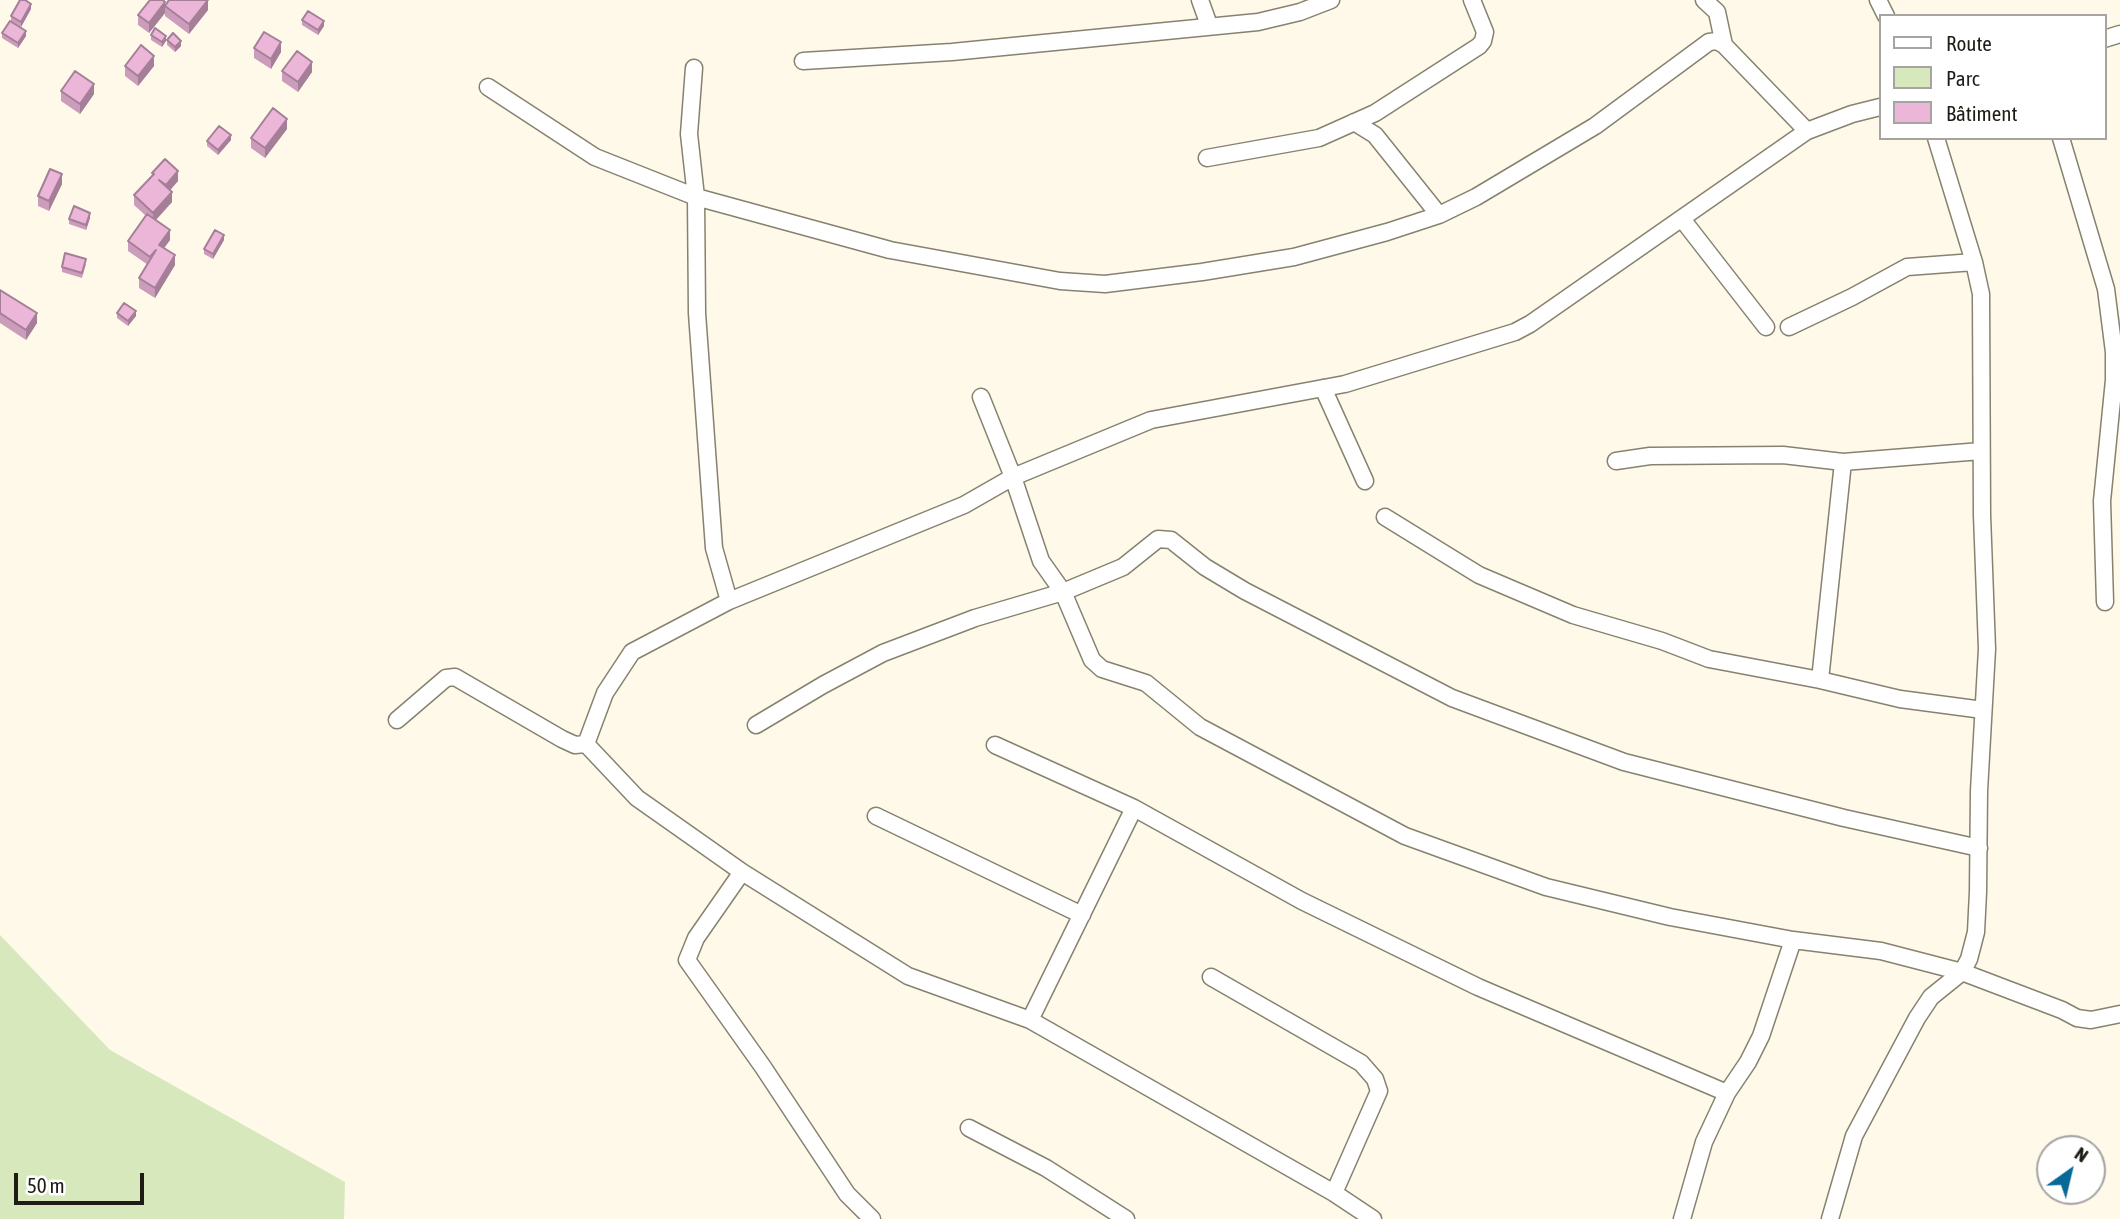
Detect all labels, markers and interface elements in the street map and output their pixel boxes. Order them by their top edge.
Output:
legend [1878,14,2106,140]
text: Route [1946,31,1992,55]
text: Parc [1946,66,1980,90]
text: Bâtiment [1946,101,2017,125]
north arrow [2036,1135,2106,1205]
text: N [2071,1142,2092,1167]
scale bar [18,1160,147,1204]
text: 50 m [27,1173,65,1197]

